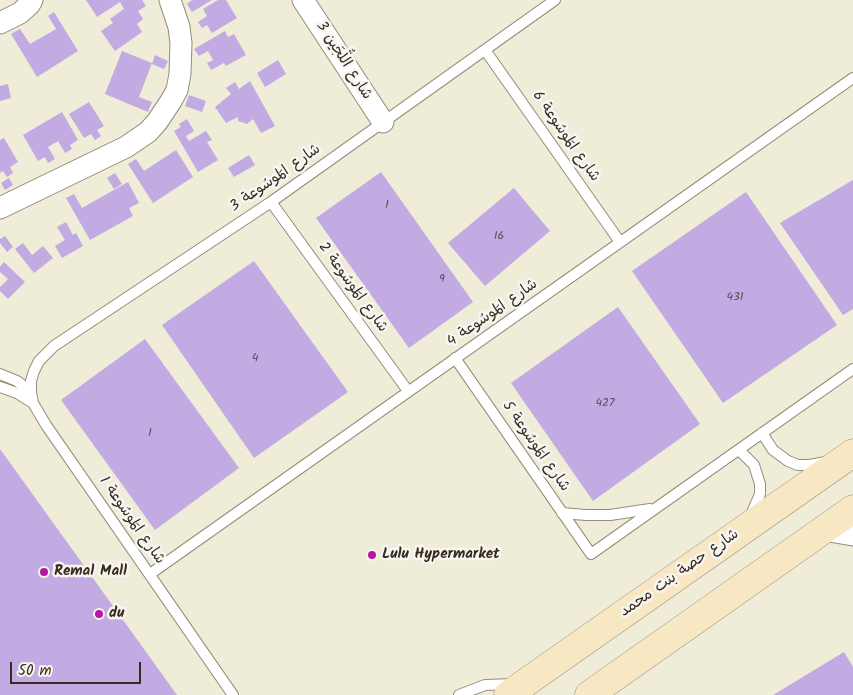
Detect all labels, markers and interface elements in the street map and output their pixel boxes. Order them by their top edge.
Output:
street label: شارع اللُّجَين 3 [311,18,375,104]
street label: شارع المَوسُوعة 6 [527,88,603,186]
street label: شارع المَوسُوعة 3 [227,141,325,217]
house number: 1 [385,199,389,213]
house number: 16 [494,230,504,244]
street label: شارع المَوسُوعة 2 [313,240,391,336]
house number: 9 [439,273,445,287]
street label: شارع المَوسُوعة 4 [444,276,542,352]
house number: 431 [726,291,744,305]
house number: 4 [252,352,258,366]
house number: 427 [595,397,615,411]
street label: شارع المَوسُوعة 5 [497,398,573,496]
house number: 1 [148,427,152,441]
street label: شارع المَوسُوعة 1 [94,474,168,568]
street label: شارع حصة بنت محمد [617,526,743,622]
place label: Lulu Hypermarket [382,546,500,564]
marker: Lulu Hypermarket [366,549,378,561]
place label: Remal Mall [54,563,127,581]
marker: Remal Mall [38,566,50,578]
place label: du [109,605,124,623]
marker: du [93,608,105,620]
scale bar [12,652,144,684]
text: 50 m [18,659,52,683]

